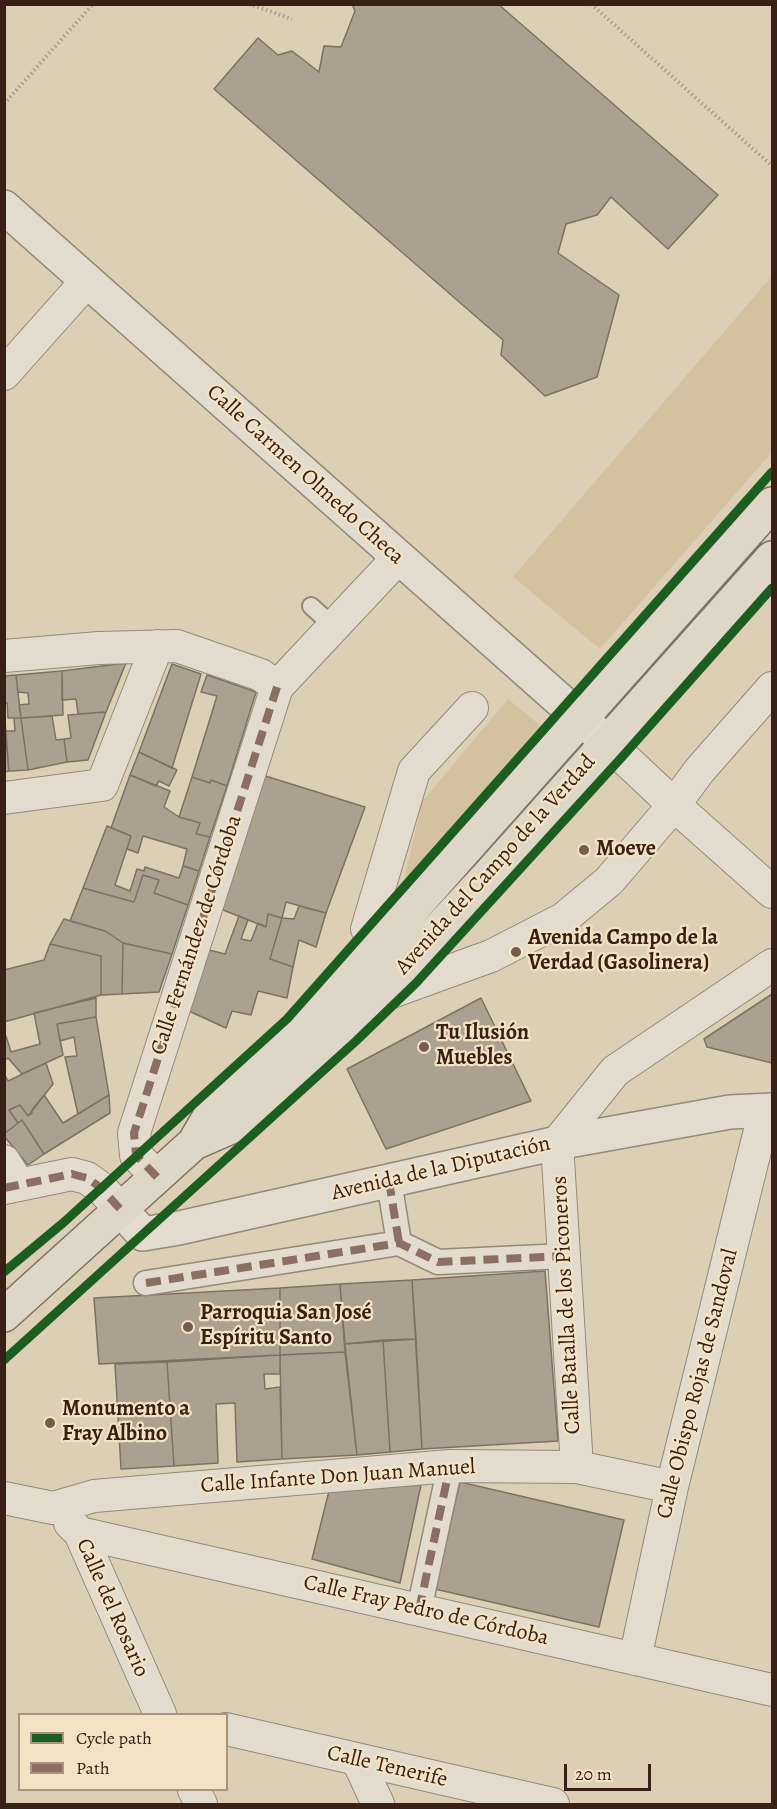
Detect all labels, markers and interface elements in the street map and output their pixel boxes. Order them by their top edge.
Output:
street label: Calle Carmen Olmedo Checa [201,379,409,571]
street label: Avenida del Campo de la Verdad [390,750,602,980]
street label: Calle Fernández de Córdoba [146,812,248,1058]
place label: Moeve [596,837,656,863]
marker: Moeve [577,843,591,857]
place label: Avenida Campo de la Verdad (Gasolinera) [528,926,718,978]
marker: Avenida Campo de la Verdad (Gasolinera) [509,945,523,959]
place label: Tu Ilusión Muebles [436,1021,529,1072]
marker: Tu Ilusión Muebles [417,1040,431,1054]
street label: Avenida de la Diputación [329,1131,553,1207]
street label: Calle Batalla de los Piconeros [547,1175,587,1435]
street label: Calle Obispo Rojas de Sandoval [652,1246,744,1522]
place label: Parroquia San José Espíritu Santo [200,1301,372,1352]
marker: Parroquia San José Espíritu Santo [181,1320,195,1334]
place label: Monumento a Fray Albino [62,1397,190,1448]
marker: Monumento a Fray Albino [43,1416,57,1430]
street label: Calle Infante Don Juan Manuel [200,1454,476,1500]
street label: Calle del Rosario [70,1535,154,1681]
street label: Calle Fray Pedro de Córdoba [301,1570,551,1652]
legend [18,1713,228,1791]
text: Cycle path [76,1726,152,1750]
street label: Calle Tenerife [324,1740,450,1794]
scale bar [567,1752,654,1790]
text: Path [76,1756,110,1780]
text: 20 m [575,1762,612,1786]

